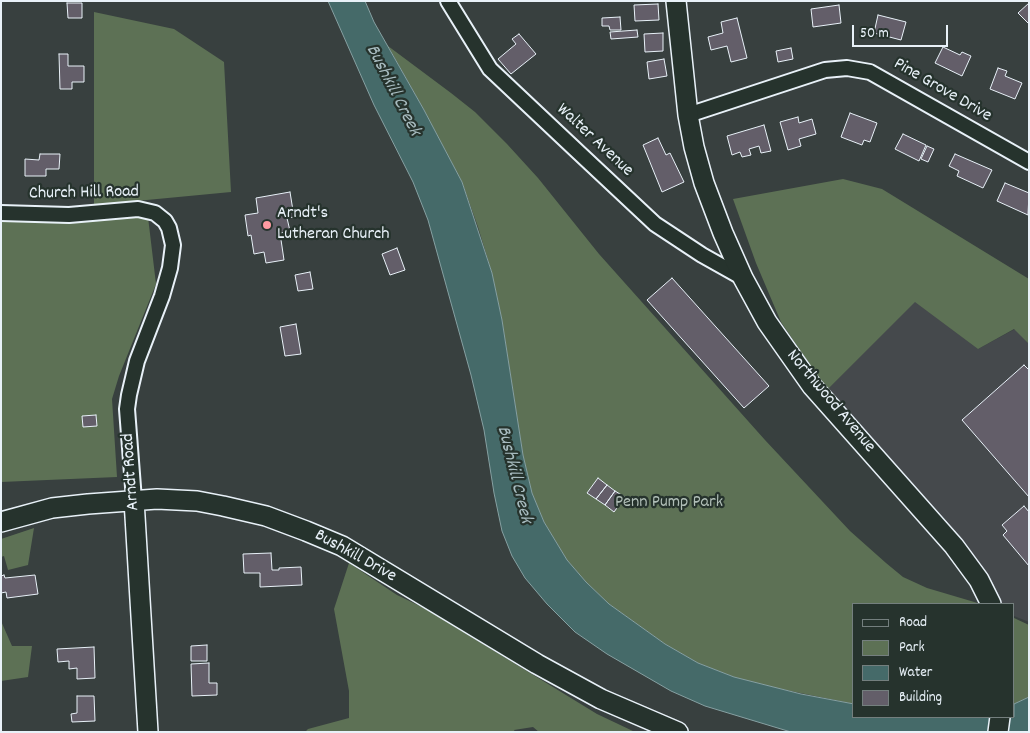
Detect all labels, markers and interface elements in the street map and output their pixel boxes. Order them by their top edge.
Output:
scale bar [855,15,951,47]
text: 50 m [860,23,889,45]
water label: Bushkill Creek [359,41,425,141]
street label: Pine Grove Drive [889,54,995,128]
street label: Walter Avenue [551,100,637,182]
street label: Church Hill Road [29,182,139,206]
place label: Arndt's Lutheran Church [277,204,390,246]
marker: Arndt's Lutheran Church [261,219,273,231]
street label: Northwood Avenue [781,346,879,458]
water label: Bushkill Creek [490,424,536,526]
street label: Arndt Road [119,432,145,512]
park label: Penn Pump Park [615,493,723,515]
street label: Bushkill Drive [310,526,400,588]
legend [852,603,1015,718]
text: Road [899,612,927,634]
text: Park [899,637,925,659]
text: Water [899,662,932,684]
text: Building [899,687,942,709]

